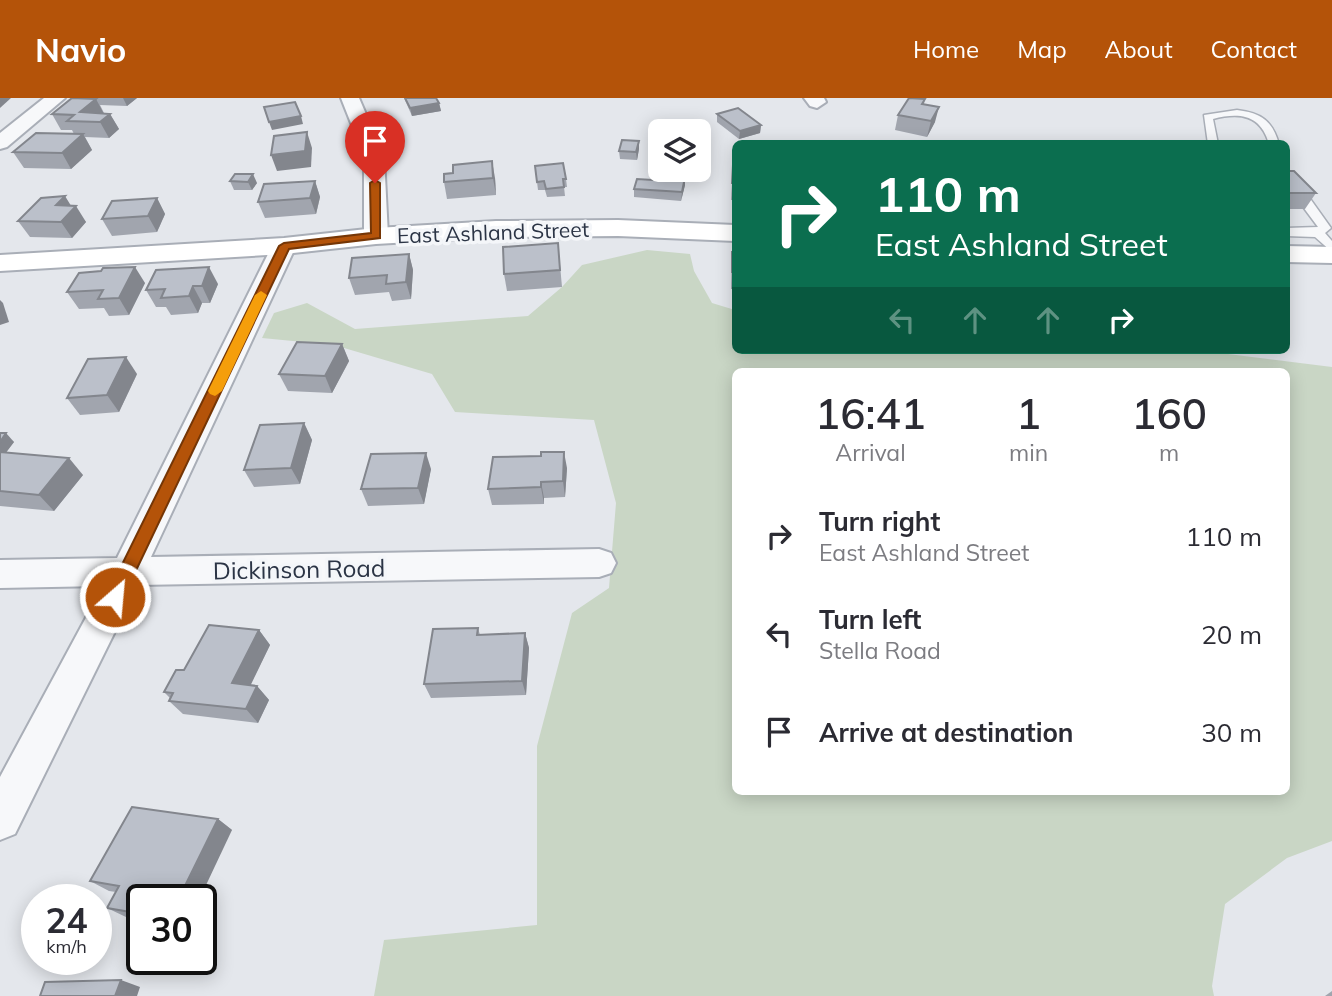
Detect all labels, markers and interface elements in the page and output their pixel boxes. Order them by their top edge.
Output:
text: Navio [35,29,126,70]
text: Home [913,34,979,64]
text: Map [1017,34,1067,64]
text: About [1105,34,1173,64]
text: Contact [1211,34,1297,64]
pin [345,111,405,183]
map controls [648,119,711,182]
button: layers [648,119,711,182]
icon: arrive [356,122,394,160]
text: 110 m [875,163,1021,224]
icon: right [760,168,851,259]
street label: East Ashland Street [397,216,589,248]
text: East Ashland Street [875,224,1168,264]
icon: left [883,301,921,339]
icon: ahead [956,301,994,339]
icon: ahead [1029,301,1067,339]
icon: right [1102,301,1140,339]
text: 16:41 [815,387,926,440]
text: 1 [1016,387,1041,440]
text: 160 [1131,387,1207,440]
text: Arrival [835,438,906,467]
text: min [1009,438,1048,467]
text: m [1159,438,1179,467]
text: Turn right [819,505,940,538]
icon: right [760,517,798,555]
text: 110 m [1186,520,1262,553]
text: East Ashland Street [819,538,1029,567]
street label: Dickinson Road [213,552,385,586]
position arrow [78,560,152,634]
text: Turn left [819,603,921,636]
icon: left [760,615,798,653]
text: 20 m [1201,618,1262,651]
text: Stella Road [819,636,941,665]
icon: arrive [760,713,798,751]
text: Arrive at destination [819,716,1074,749]
text: 30 m [1201,716,1262,749]
speed limit sign: 30 [126,884,217,975]
text: 24 [45,898,88,942]
text: km/h [46,935,87,958]

